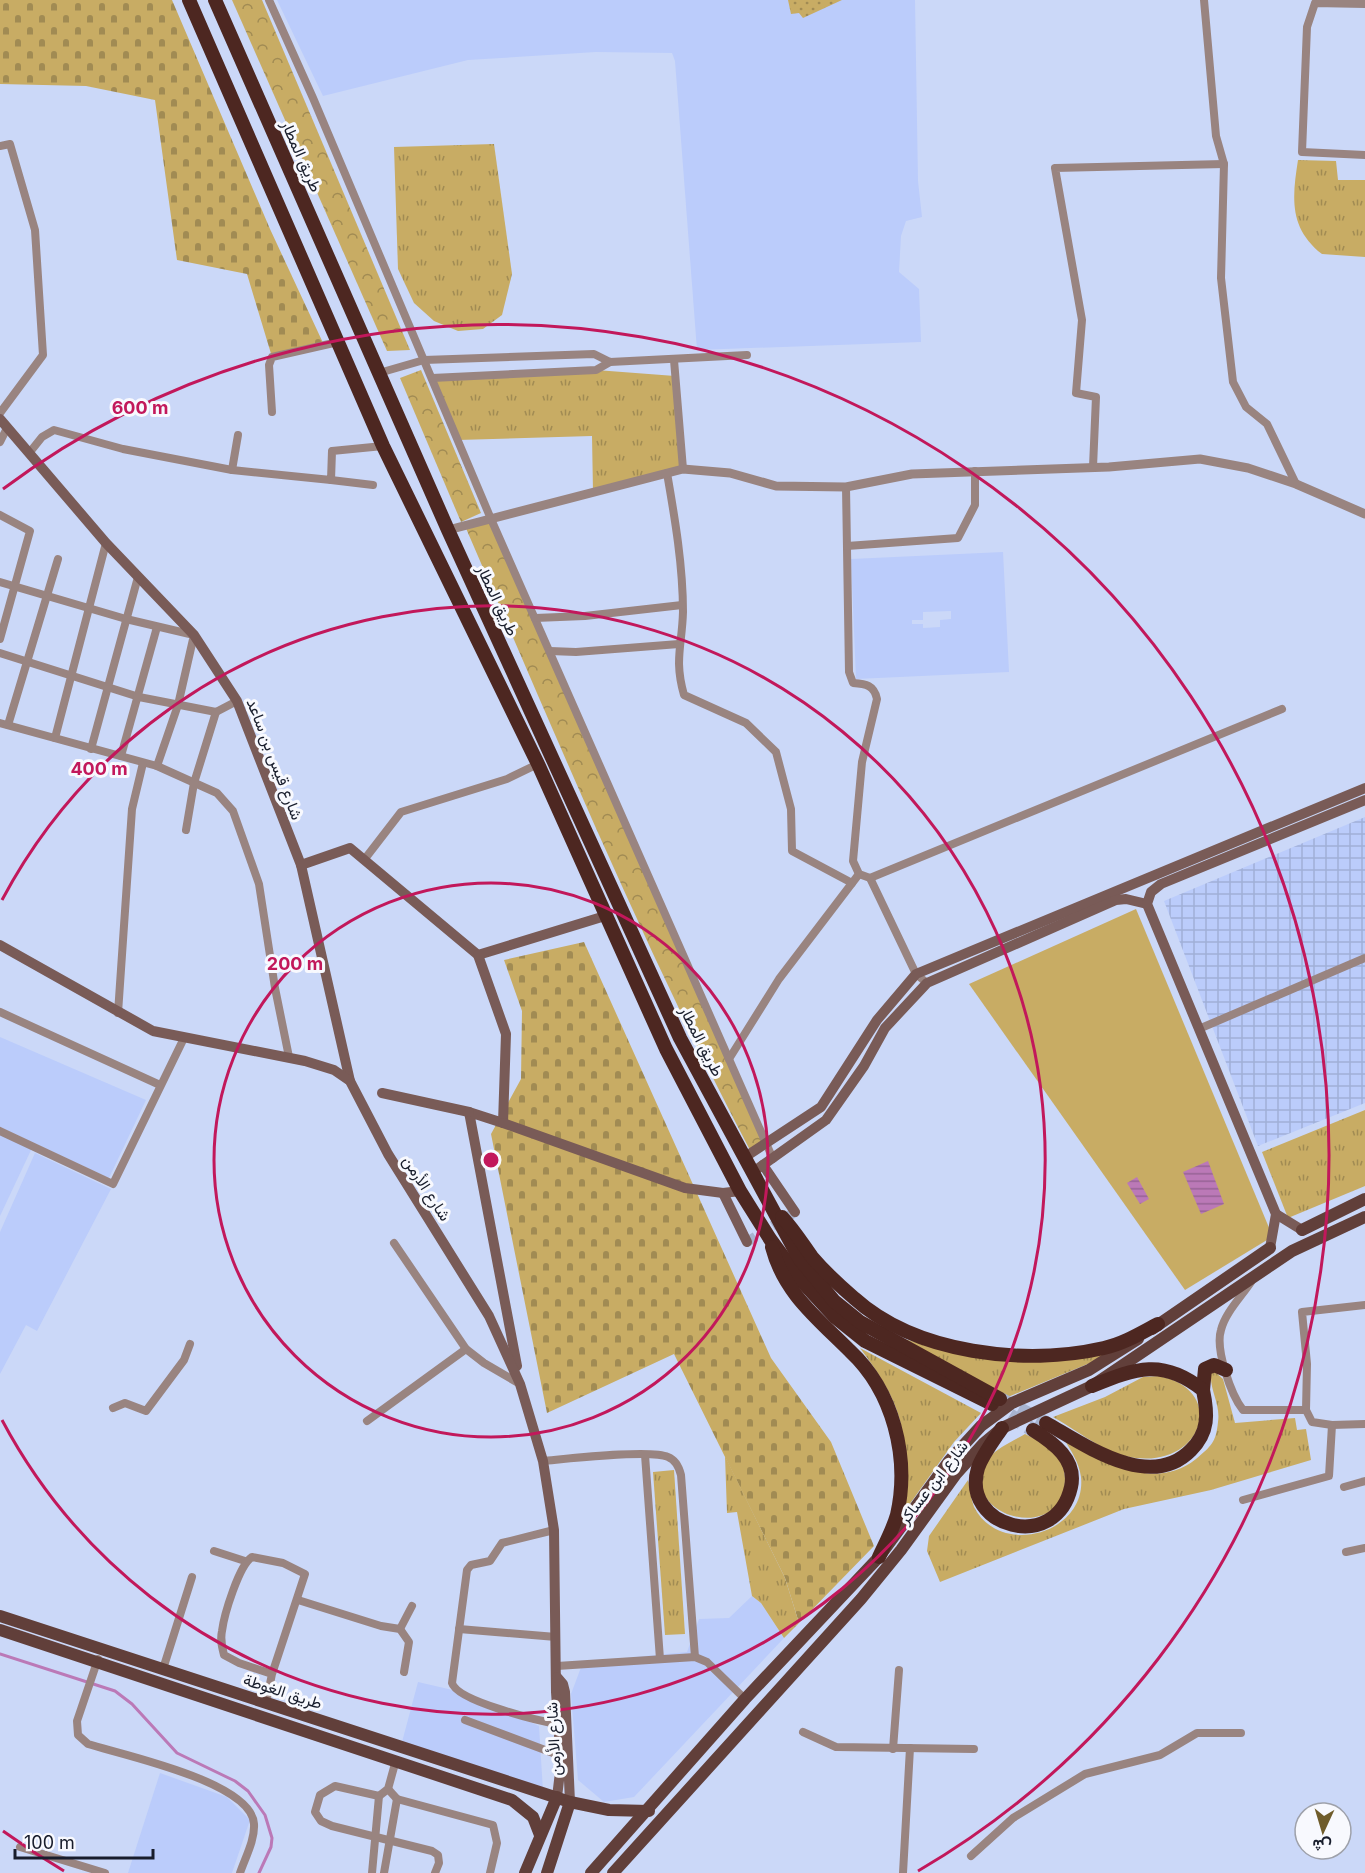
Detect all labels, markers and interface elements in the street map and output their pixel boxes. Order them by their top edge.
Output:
street label: طريق المطار [276,116,327,195]
text: 600 m [112,397,168,418]
street label: طريق المطار [471,560,523,639]
street label: شارع قيس بن ساعد [241,695,307,823]
text: 400 m [70,758,128,779]
text: 200 m [267,953,323,974]
street label: طريق المطار [674,1002,728,1080]
centre of rings [481,1150,501,1170]
street label: شارع الأرمن [397,1152,455,1225]
street label: شارع ابن عساكر [894,1436,973,1530]
street label: طريق الغوطة [241,1669,325,1714]
street label: شارع الأرمن [541,1702,567,1776]
north arrow [1293,1801,1353,1861]
scale bar [15,1822,153,1860]
text: 100 m [24,1832,75,1853]
text: ش [1312,1835,1332,1857]

